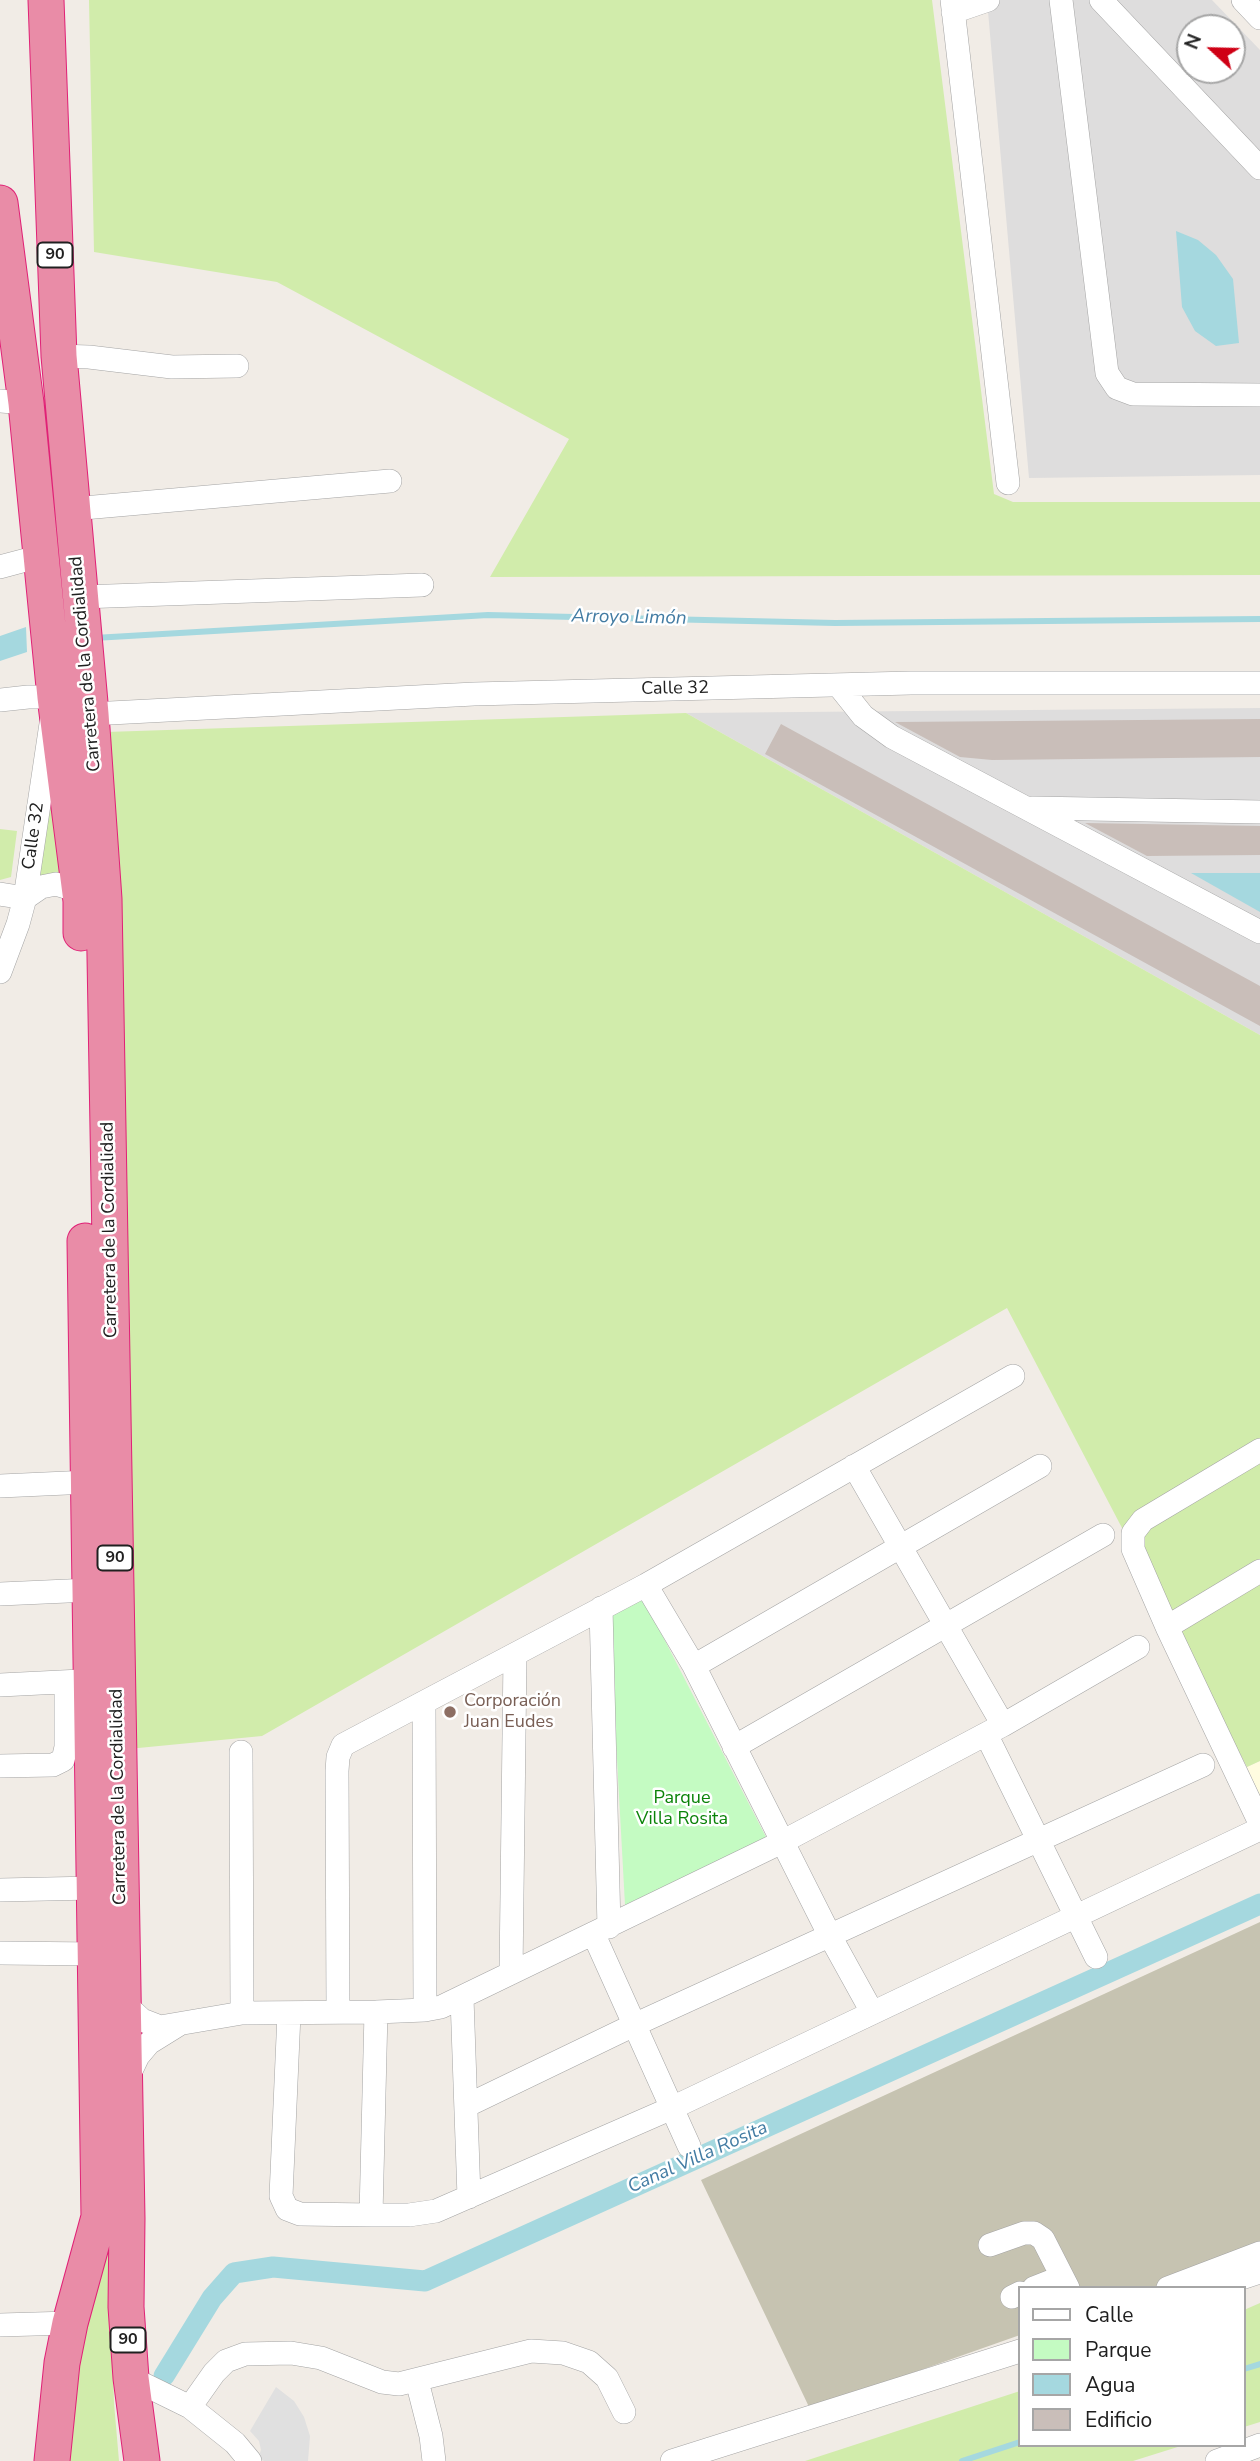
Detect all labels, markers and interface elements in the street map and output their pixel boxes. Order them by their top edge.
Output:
north arrow [1176,14,1246,84]
text: N [1179,30,1208,53]
road number: 90 [38,243,72,268]
street label: Carretera de la Cordialidad [66,555,106,773]
water label: Arroyo Limón [571,606,687,630]
street label: Calle 32 [641,678,709,700]
street label: Calle 32 [19,801,49,871]
street label: Carretera de la Cordialidad [97,1122,123,1338]
road number: 90 [97,1546,132,1570]
street label: Carretera de la Cordialidad [106,1689,132,1905]
place label: Corporación Juan Eudes [464,1691,561,1734]
marker: Corporación Juan Eudes [442,1704,458,1720]
park label: Parque Villa Rosita [636,1788,728,1830]
water label: Canal Villa Rosita [624,2117,772,2199]
legend [1018,2286,1246,2447]
text: Calle [1085,2301,1133,2329]
road number: 90 [110,2328,146,2352]
text: Parque [1085,2336,1152,2364]
text: Agua [1085,2371,1135,2399]
text: Edificio [1085,2406,1152,2434]

